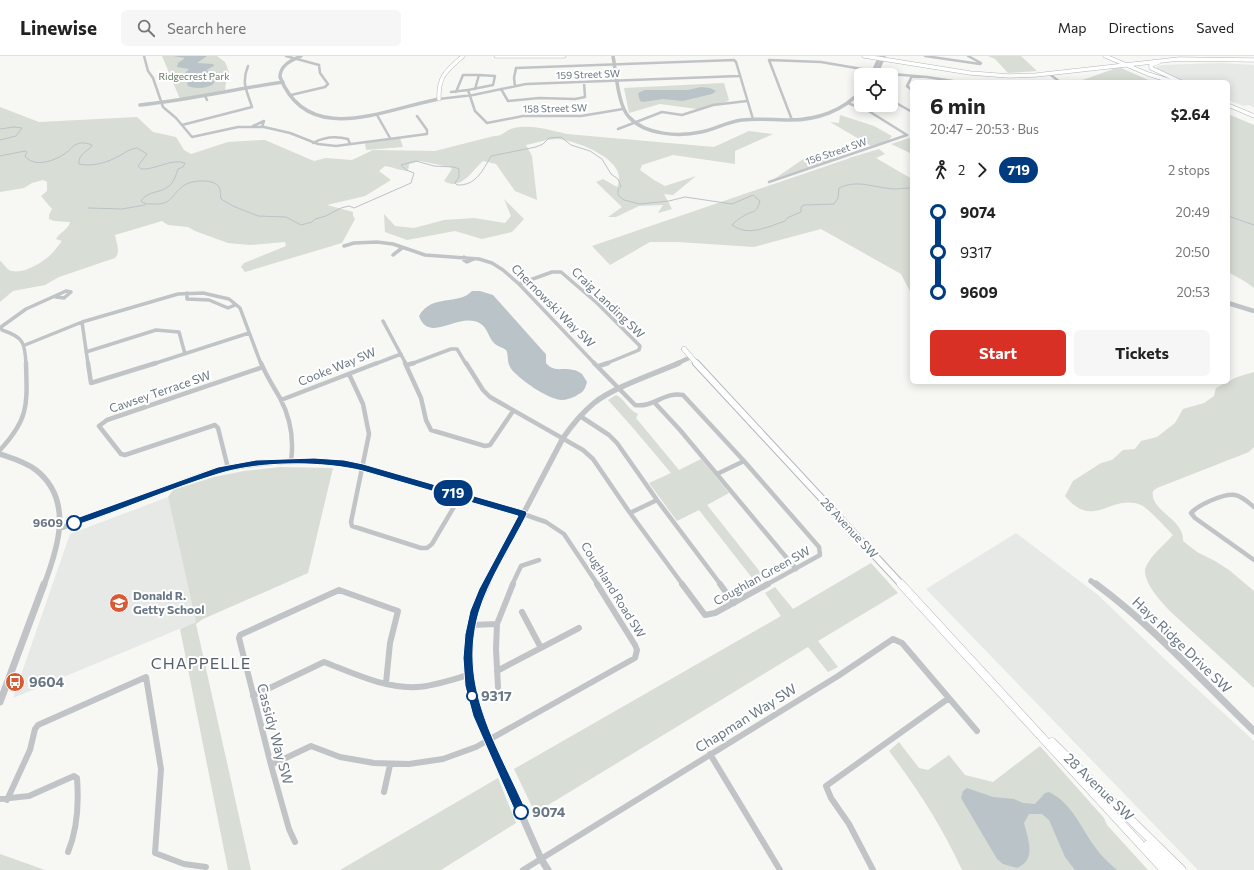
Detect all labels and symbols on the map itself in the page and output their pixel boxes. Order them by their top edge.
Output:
street label: 159 Street SW [556,67,620,81]
park label: Ridgecrest Park [158,70,230,82]
street label: 158 Street SW [523,101,587,115]
street label: 156 Street SW [804,135,868,167]
street label: Chernowski Way SW [509,261,598,350]
street label: Craig Landing SW [569,264,648,341]
street label: Cooke Way SW [296,344,378,388]
street label: Cawsey Terrace SW [107,367,212,415]
line badge: 719 [430,480,476,506]
street label: 28 Avenue SW [818,494,881,560]
place label: 9609 [33,515,63,529]
marker: 9609 [66,515,82,531]
street label: Coughland Road SW [579,539,649,640]
street label: Coughlan Green SW [711,543,812,607]
place label: Donald R. Getty School [133,588,205,616]
school or university icon: Donald R. Getty School [108,592,130,614]
street label: Hays Ridge Drive SW [1129,593,1235,696]
district label: CHAPPELLE [151,653,251,672]
bus stop icon: 9604 [4,671,26,693]
place label: 9604 [29,673,65,690]
street label: Chapman Way SW [692,680,800,756]
street label: Cassidy Way SW [254,681,297,786]
place label: 9317 [481,687,512,704]
marker: 9317 [466,690,478,702]
street label: 28 Avenue SW [1061,749,1138,824]
place label: 9074 [532,803,566,820]
marker: 9074 [513,804,529,820]

